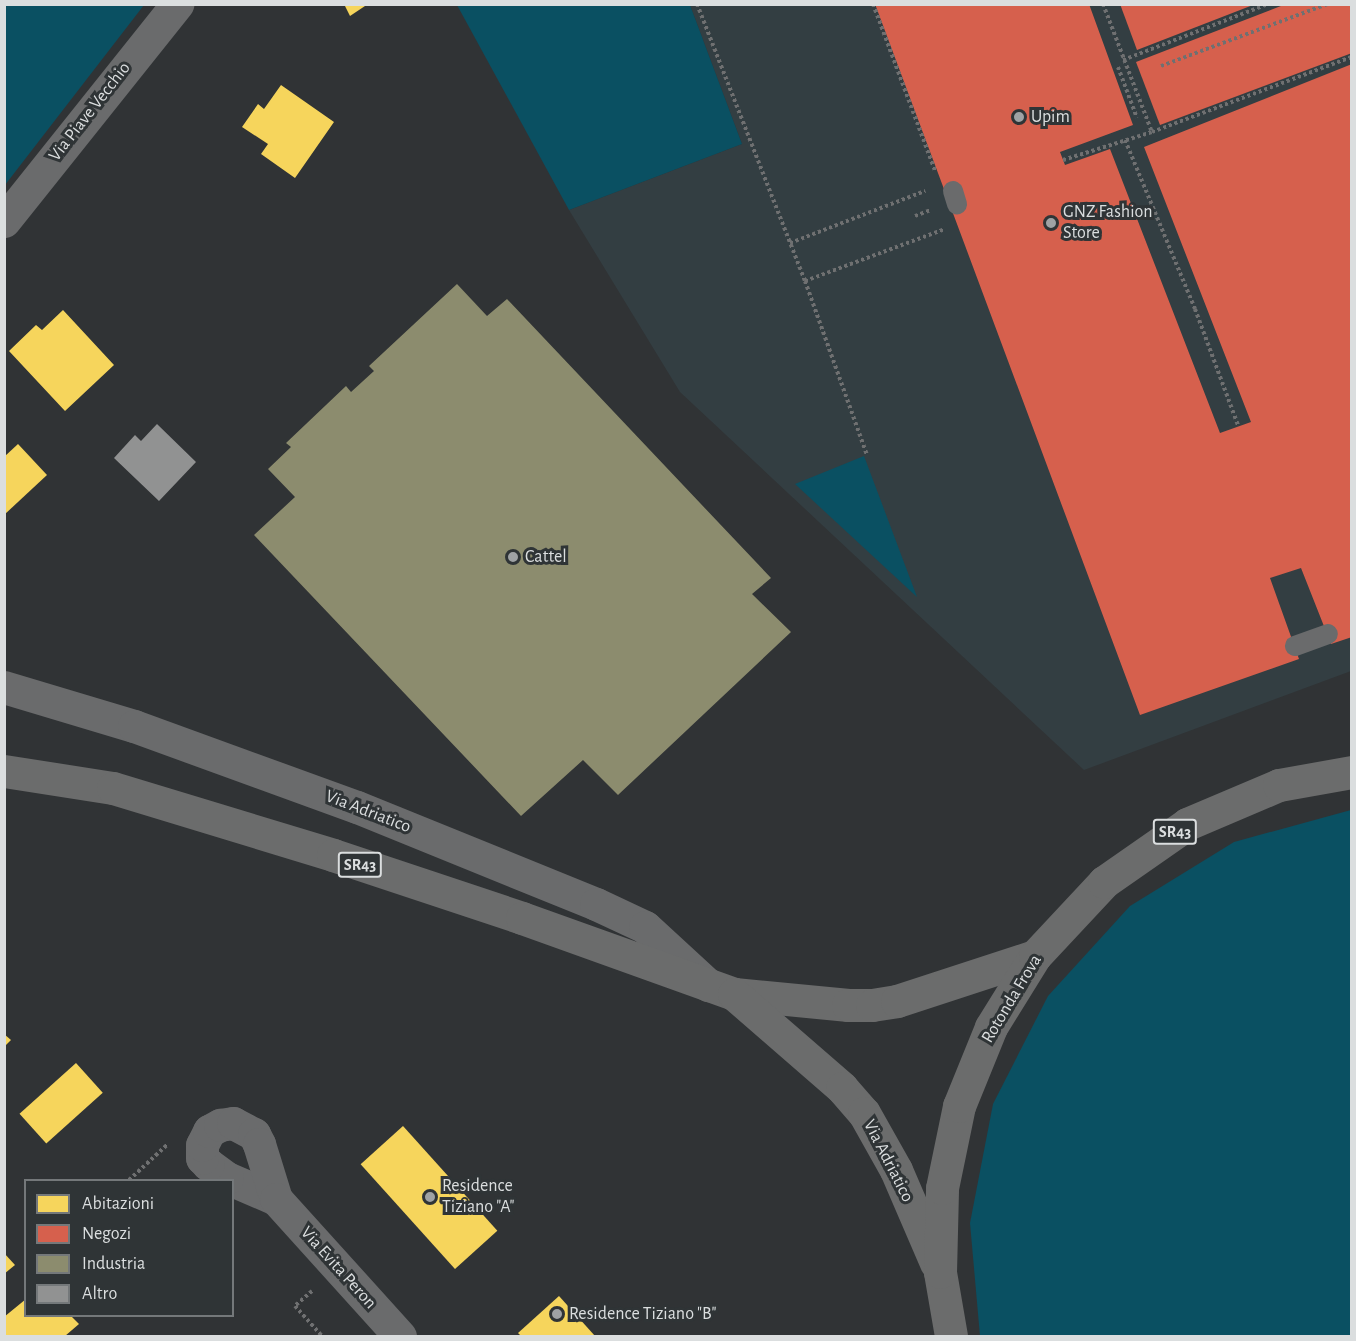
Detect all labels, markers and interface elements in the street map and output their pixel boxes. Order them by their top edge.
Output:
street label: Via Piave Vecchio [44,58,136,166]
place label: Upim [1031,106,1070,128]
marker: Upim [1012,110,1026,124]
place label: GNZ Fashion Store [1063,202,1152,244]
marker: GNZ Fashion Store [1044,216,1058,230]
place label: Cattel [525,546,567,568]
marker: Cattel [506,550,520,564]
street label: Via Adriatico [322,786,414,838]
road number: SR43 [1152,819,1198,845]
road number: SR43 [338,852,382,878]
street label: Rotonda Frova [977,951,1047,1047]
street label: Via Adriatico [858,1116,918,1206]
place label: Residence Tiziano "A" [442,1176,515,1218]
legend [24,1179,234,1317]
marker: Residence Tiziano "A" [423,1190,437,1204]
text: Abitazioni [82,1195,154,1213]
street label: Via Evita Peron [295,1222,381,1314]
text: Negozi [82,1225,131,1243]
text: Industria [82,1255,145,1273]
text: Altro [82,1285,117,1303]
place label: Residence Tiziano "B" [569,1303,716,1325]
marker: Residence Tiziano "B" [550,1307,564,1321]

